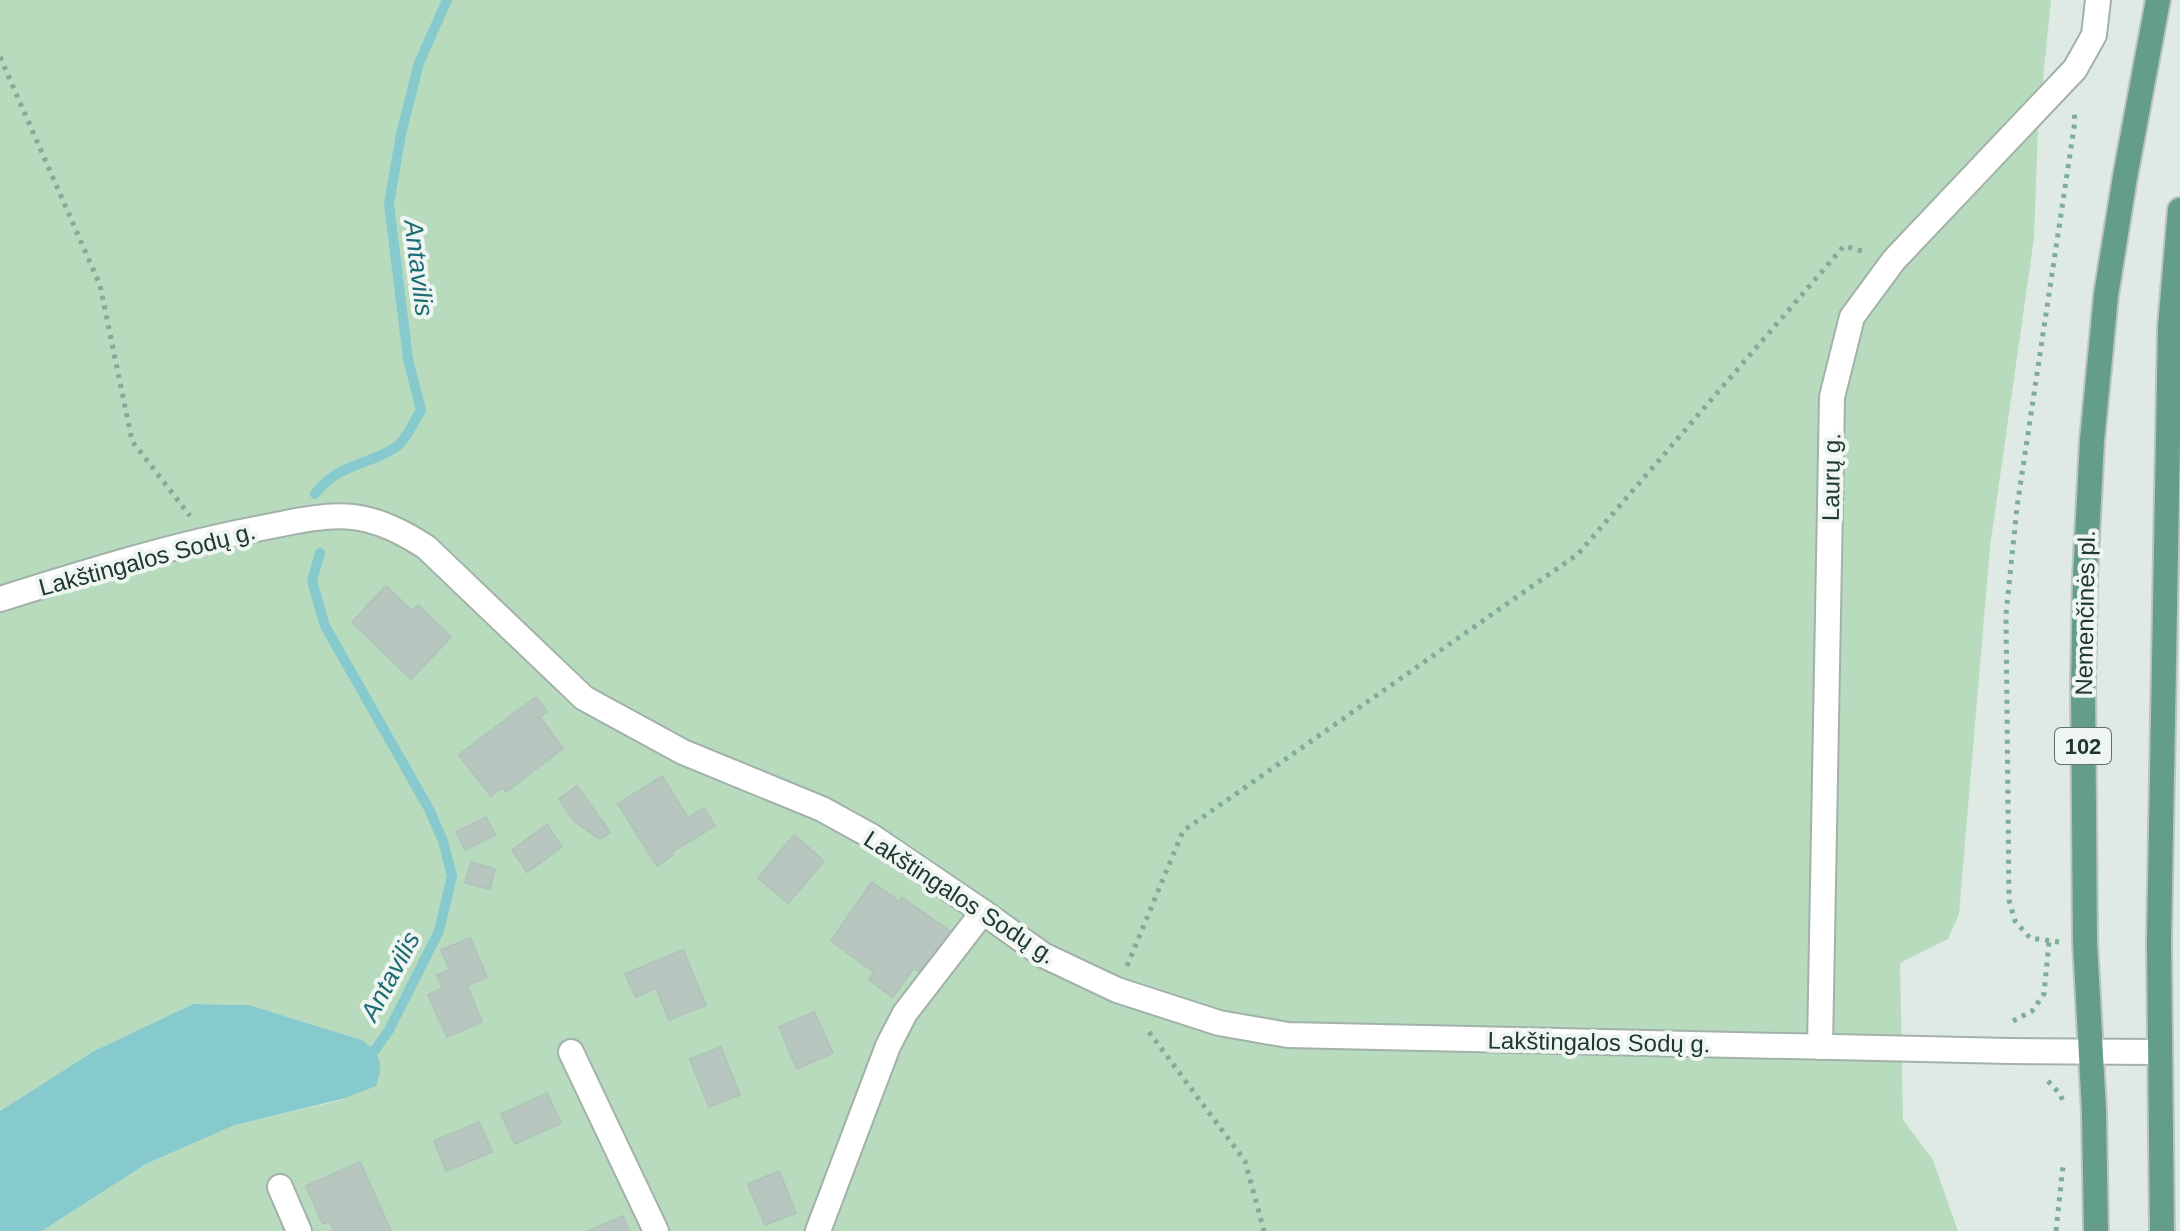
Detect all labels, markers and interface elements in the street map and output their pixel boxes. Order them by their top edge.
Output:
water label: Antavilis [398,216,440,318]
street label: Laurų g. [1817,433,1845,521]
street label: Lakštingalos Sodų g. [36,517,258,601]
street label: Nemenčinės pl. [2070,530,2100,696]
road number: 102 [2055,728,2111,764]
street label: Lakštingalos Sodų g. [859,825,1061,969]
water label: Antavilis [353,926,426,1028]
street label: Lakštingalos Sodų g. [1487,1027,1711,1057]

